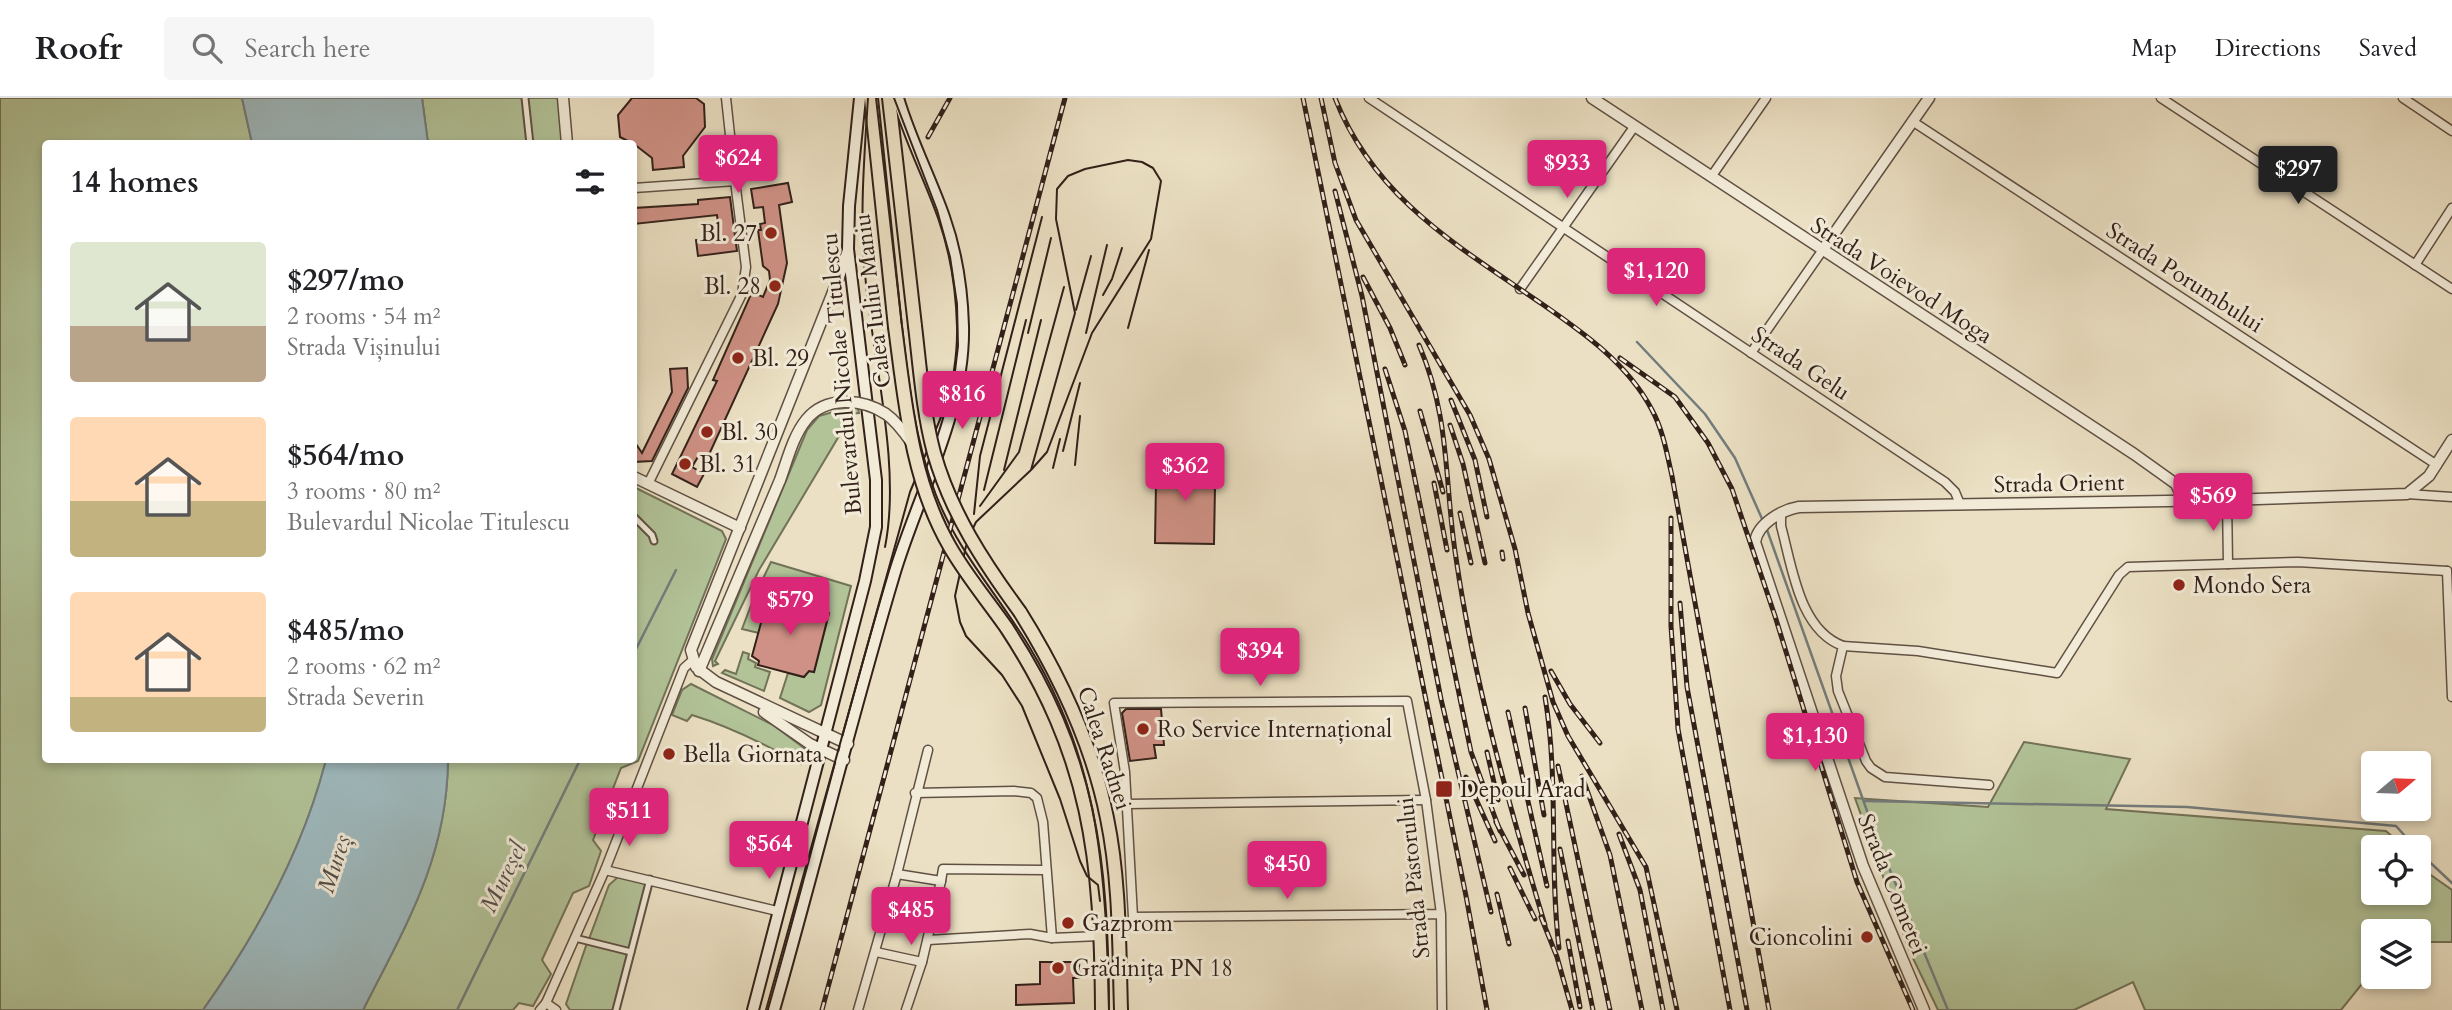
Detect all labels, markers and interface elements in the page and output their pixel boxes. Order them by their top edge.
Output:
search box [164,17,654,80]
text: Roofr [35,26,122,71]
icon: search [188,29,226,67]
text: Search here [244,31,370,66]
text: Map [2131,32,2177,65]
text: Directions [2215,32,2321,65]
text: Saved [2359,32,2417,65]
pin: $624 [697,136,779,195]
pin: $933 [1526,140,1608,200]
text: $624 [714,142,762,173]
pin: $297 [2257,146,2339,206]
text: $933 [1543,147,1591,178]
text: $297 [2274,153,2322,184]
text: 14 homes [70,162,199,203]
icon: filters [571,163,609,201]
street label: Strada Voievod Moga [1805,210,1999,351]
street label: Calea Iuliu Maniu [846,212,899,390]
street label: Strada Porumbului [2100,215,2269,340]
place label: Bl. 27 [700,218,757,249]
marker: Bl. 27 [763,225,779,241]
street label: Bulevardul Nicolae Titulescu [814,232,869,516]
pin: $1,120 [1599,248,1713,308]
text: $1,120 [1623,255,1689,286]
text: $297/mo [287,260,404,301]
icon: home [126,270,210,354]
place label: Bl. 28 [704,271,761,302]
marker: Bl. 28 [767,278,783,294]
text: 2 rooms · 54 m² [287,301,440,332]
street label: Strada Gelu [1745,319,1856,408]
text: Strada Vișinului [287,332,441,363]
place label: Bl. 29 [752,343,809,374]
marker: Bl. 29 [730,350,746,366]
pin: $816 [921,372,1003,431]
text: $816 [938,378,986,409]
place label: Bl. 30 [721,417,778,448]
marker: Bl. 30 [699,424,715,440]
text: $564/mo [287,435,404,476]
pin: $362 [1144,444,1226,503]
icon: home [126,445,210,529]
place label: Bl. 31 [699,449,756,480]
text: $362 [1161,450,1209,481]
marker: Bl. 31 [677,456,693,472]
street label: Strada Orient [1993,467,2125,500]
pin: $569 [2172,474,2254,533]
text: 3 rooms · 80 m² [287,476,440,507]
text: $569 [2189,480,2237,511]
text: Bulevardul Nicolae Titulescu [287,507,570,538]
place label: Mondo Sera [2193,570,2311,601]
marker: Mondo Sera [2171,577,2187,593]
pin: $579 [749,578,831,637]
text: $579 [766,584,814,615]
text: $485/mo [287,610,404,651]
icon: home [126,620,210,704]
pin: $394 [1219,628,1301,688]
text: $394 [1236,635,1284,666]
text: 2 rooms · 62 m² [287,651,440,682]
text: Strada Severin [287,682,424,713]
street label: Calea Radnei [1070,682,1139,814]
place label: Ro Service Internațional [1157,714,1392,745]
pin: $1,130 [1758,714,1872,773]
text: $1,130 [1782,720,1848,751]
marker: Ro Service Internațional [1135,721,1151,737]
place label: Bella Giornata [683,739,823,770]
marker: Bella Giornata [661,746,677,762]
north arrow [2361,751,2431,821]
map controls [2361,751,2431,989]
place label: Depoul Arad [1460,774,1586,805]
marker: Depoul Arad [1434,779,1454,799]
pin: $511 [588,788,670,848]
text: $511 [605,795,653,826]
street label: Strada Păstorului [1390,796,1437,960]
street label: Strada Cometei [1850,809,1935,959]
pin: $564 [728,822,810,881]
text: $564 [745,828,793,859]
water label: Mureș [310,831,359,897]
water label: Mureșel [472,835,535,918]
button: locate [2361,835,2431,905]
pin: $450 [1246,842,1328,901]
text: $450 [1263,848,1311,879]
pin: $485 [870,888,952,947]
text: $485 [887,894,935,925]
place label: Gazprom [1082,908,1173,939]
marker: Gazprom [1060,915,1076,931]
button: layers [2361,919,2431,989]
place label: Cioncolini [1749,922,1853,953]
marker: Cioncolini [1859,929,1875,945]
place label: Grădinița PN 18 [1072,953,1233,984]
marker: Grădinița PN 18 [1050,960,1066,976]

